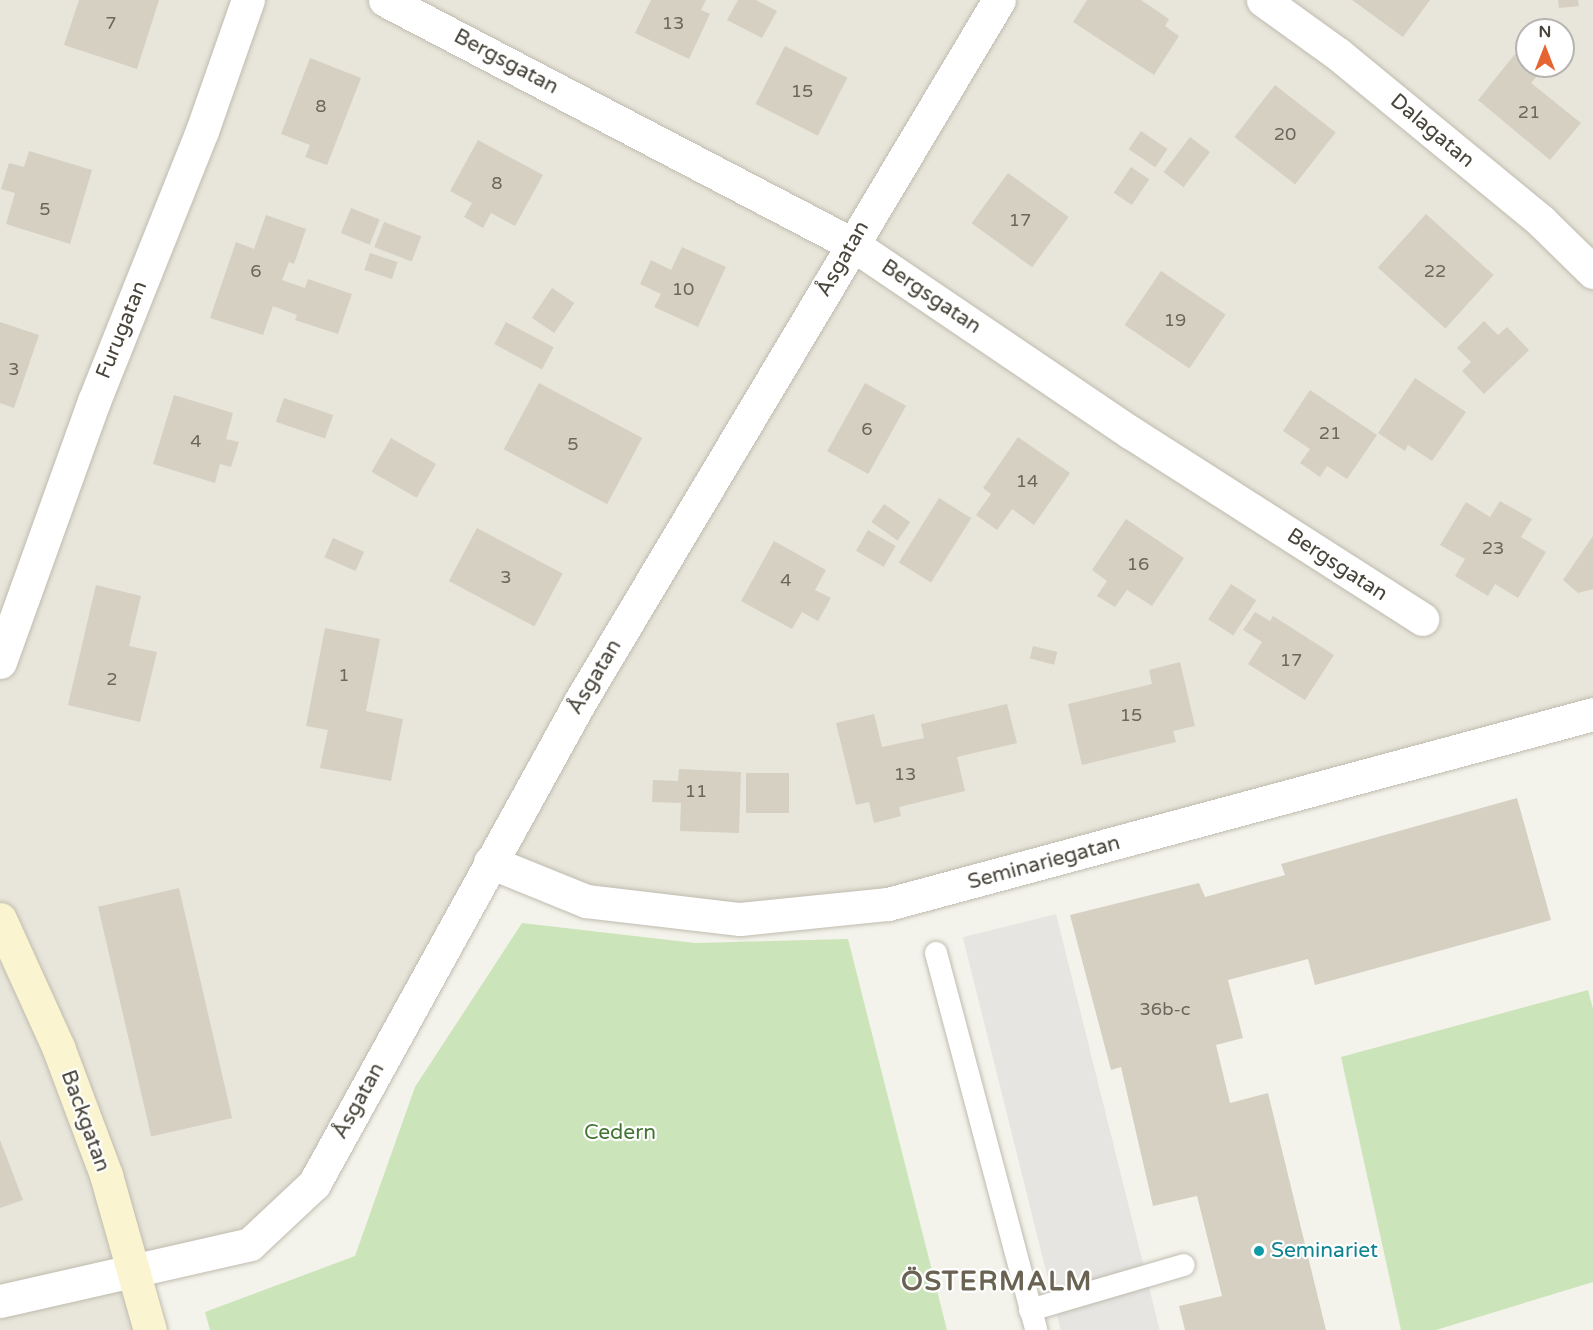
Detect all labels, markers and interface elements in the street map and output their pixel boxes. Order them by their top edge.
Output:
house number: 7 [105,12,117,34]
house number: 13 [662,12,684,34]
north arrow [1515,18,1575,78]
text: N [1539,22,1551,42]
street label: Bergsgatan [449,24,563,100]
house number: 15 [791,80,813,102]
street label: Dalagatan [1385,89,1479,173]
house number: 8 [315,95,327,117]
house number: 21 [1518,101,1540,123]
house number: 20 [1274,123,1296,145]
house number: 8 [491,172,503,194]
house number: 5 [39,198,51,220]
house number: 17 [1009,209,1031,231]
street label: Åsgatan [811,217,875,301]
street label: Bergsgatan [876,254,986,340]
house number: 6 [250,260,262,282]
house number: 22 [1424,260,1446,282]
street label: Furugatan [91,277,153,383]
house number: 10 [672,278,694,300]
house number: 19 [1164,309,1186,331]
house number: 3 [8,358,20,380]
house number: 6 [861,418,873,440]
house number: 21 [1319,422,1341,444]
house number: 4 [190,430,202,452]
house number: 5 [567,433,579,455]
house number: 14 [1016,470,1038,492]
street label: Bergsgatan [1282,523,1392,607]
house number: 23 [1482,537,1504,559]
house number: 16 [1127,553,1149,575]
house number: 3 [500,566,512,588]
house number: 4 [780,569,792,591]
street label: Åsgatan [563,635,627,719]
house number: 17 [1280,649,1302,671]
house number: 1 [338,664,350,686]
house number: 2 [106,668,118,690]
house number: 15 [1120,704,1142,726]
house number: 13 [894,763,916,785]
house number: 11 [685,780,707,802]
street label: Seminariegatan [965,831,1123,895]
house number: 36b-c [1140,998,1190,1020]
street label: Åsgatan [328,1059,390,1143]
street label: Backgatan [55,1067,115,1175]
park label: Cedern [584,1120,656,1146]
place label: Seminariet [1271,1238,1378,1264]
marker: Seminariet [1252,1244,1266,1258]
district label: ÖSTERMALM [901,1266,1093,1298]

